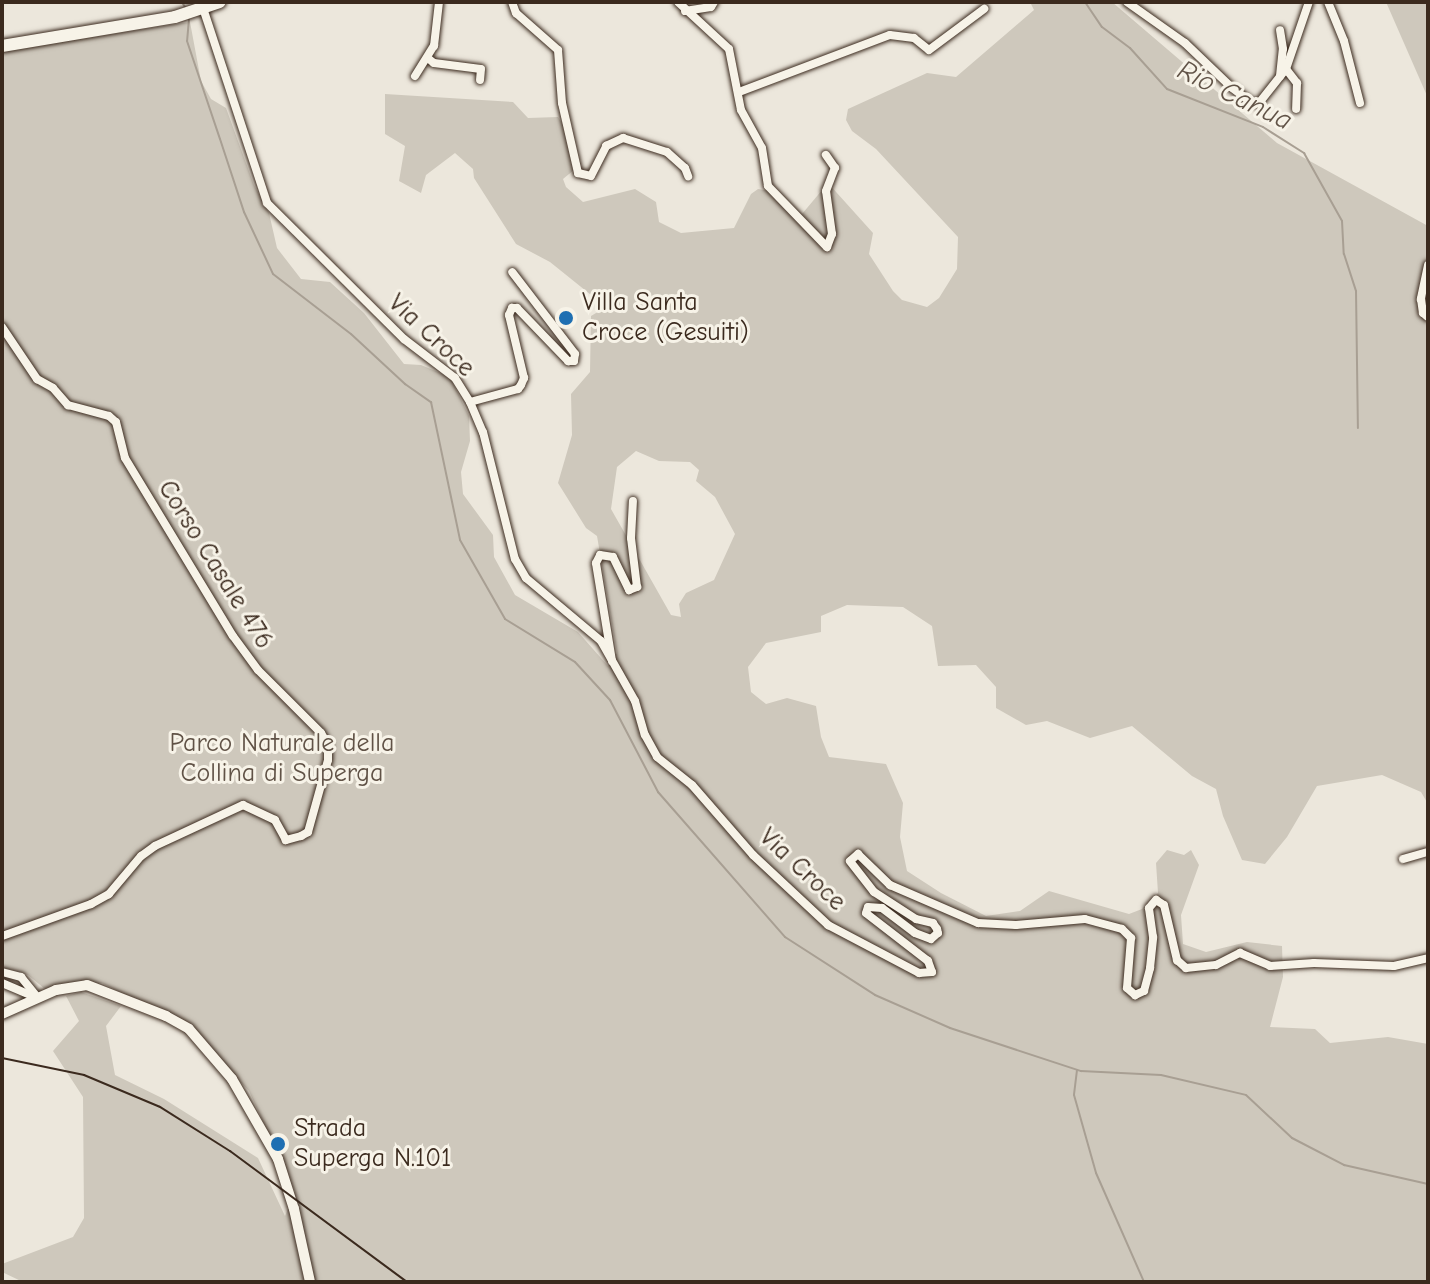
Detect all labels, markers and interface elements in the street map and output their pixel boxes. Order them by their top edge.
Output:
water label: Rio Canua [1172,53,1298,137]
place label: Villa Santa Croce (Gesuiti) [582,287,749,348]
street label: Via Croce [381,288,481,384]
marker: Villa Santa Croce (Gesuiti) [557,309,575,327]
street label: Corso Casale 476 [151,475,279,655]
park label: Parco Naturale della Collina di Superga [170,728,394,790]
street label: Via Croce [752,822,852,918]
place label: Strada Superga N.101 [294,1113,451,1174]
marker: Strada Superga N.101 [269,1135,287,1153]

